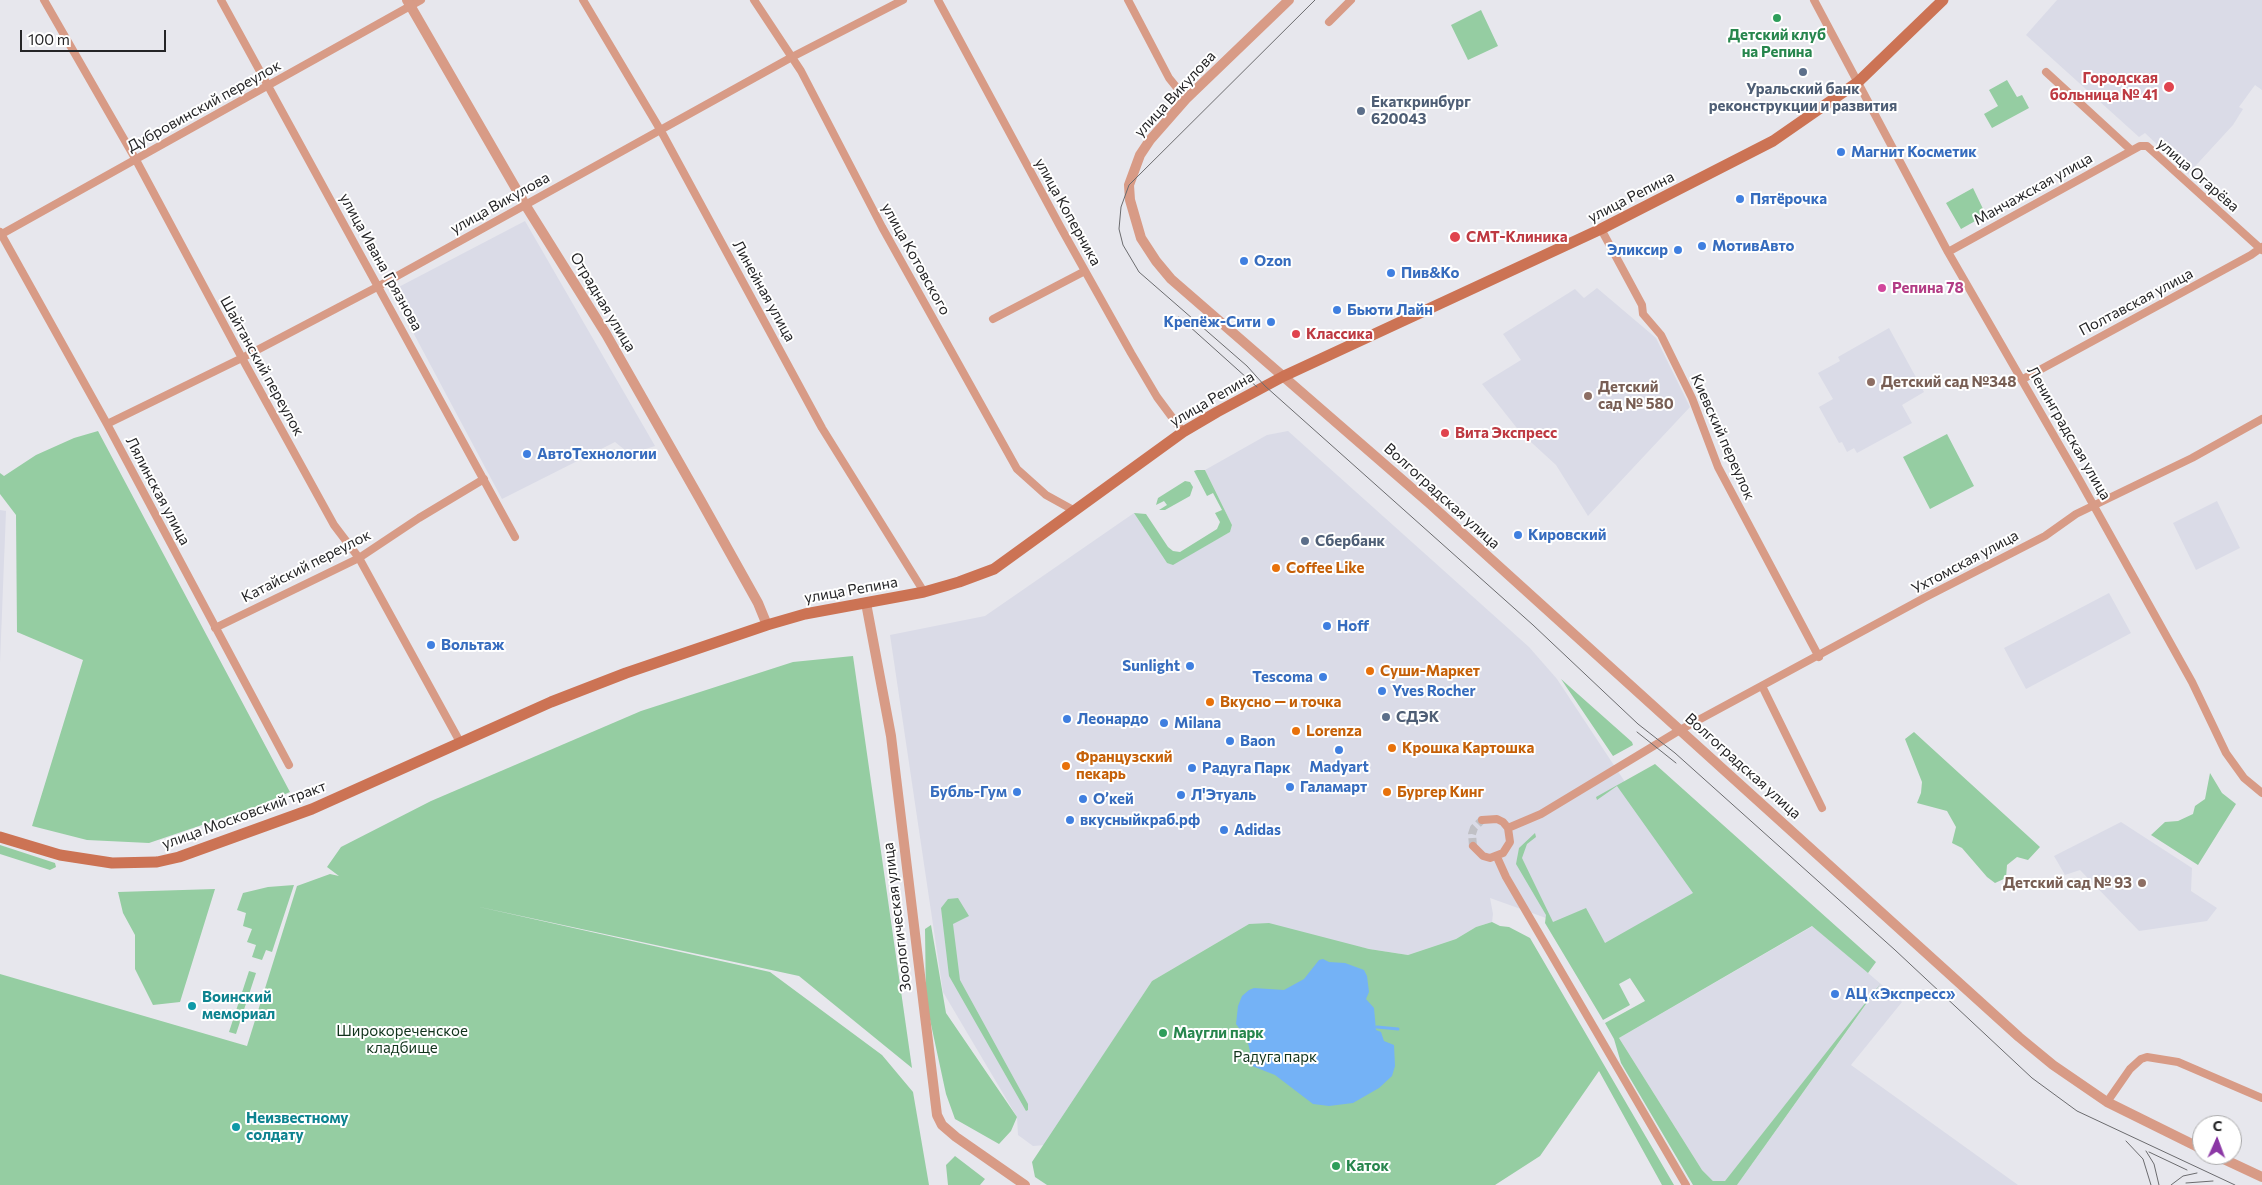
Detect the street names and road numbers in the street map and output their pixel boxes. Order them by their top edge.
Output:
street label: улица Викулова [1131,47,1219,141]
street label: Дубровинский переулок [124,56,284,156]
street label: улица Огарёва [2153,134,2243,216]
street label: Манчажская улица [1971,149,2095,229]
street label: улица Коперника [1031,155,1105,269]
street label: улица Викулова [447,168,553,238]
street label: улица Репина [1585,168,1677,226]
street label: улица Ивана Грязнова [336,190,426,334]
street label: улица Котовского [878,200,954,318]
street label: Линейная улица [729,237,799,345]
street label: Отрадная улица [566,249,640,355]
street label: Полтавская улица [2076,264,2196,340]
street label: Шайтанский переулок [216,293,308,439]
street label: Ленинградская улица [2023,363,2115,503]
street label: улица Репина [1167,368,1257,430]
street label: Киевский переулок [1687,371,1759,503]
street label: Лялинская улица [122,434,194,548]
street label: Волгоградская улица [1380,439,1504,553]
street label: Катайский переулок [238,526,374,606]
street label: Ухтомская улица [1908,526,2022,598]
street label: улица Репина [803,573,899,607]
street label: Волгоградская улица [1681,709,1805,823]
street label: улица Московский тракт [159,777,329,853]
street label: Зоологическая улица [879,841,915,993]

